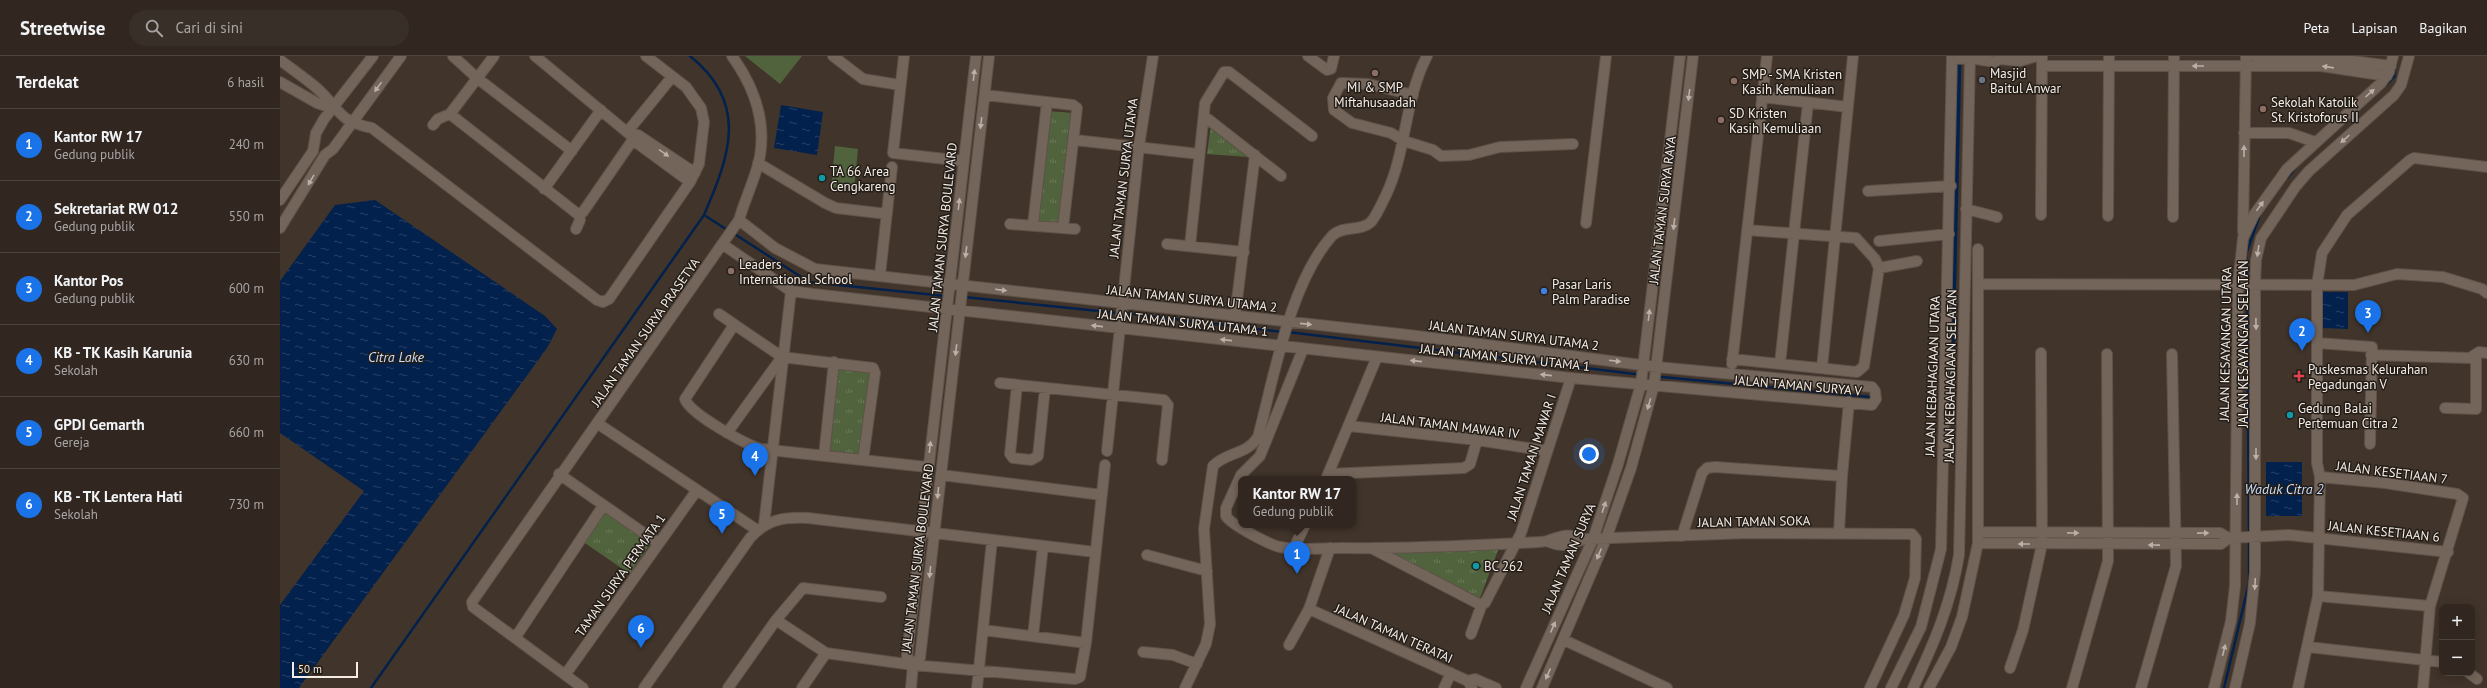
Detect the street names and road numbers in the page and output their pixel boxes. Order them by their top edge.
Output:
street label: JALAN TAMAN SURYA UTAMA [1105,97,1142,260]
street label: JALAN TAMAN SURYA RAYA [1645,135,1680,286]
street label: JALAN TAMAN SURYA BOULEVARD [924,142,961,334]
street label: JALAN TAMAN SURYA PRASETYA [587,254,704,411]
street label: JALAN KESAYANGAN SELATAN [2235,260,2252,429]
street label: JALAN KESAYANGAN UTARA [2216,266,2235,422]
street label: JALAN TAMAN SURYA UTAMA 2 [1105,281,1278,316]
street label: JALAN KEBAHAGIAAN SELATAN [1940,289,1961,464]
street label: JALAN KEBAHAGIAAN UTARA [1921,295,1944,458]
street label: JALAN TAMAN SURYA UTAMA 1 [1096,305,1269,340]
street label: JALAN TAMAN SURYA UTAMA 2 [1427,317,1600,354]
street label: JALAN TAMAN SURYA UTAMA 1 [1418,340,1591,375]
street label: JALAN TAMAN SURYA V [1733,371,1863,400]
street label: JALAN TAMAN MAWAR I [1503,392,1560,524]
street label: JALAN TAMAN MAWAR IV [1379,408,1521,443]
street label: JALAN KESETIAAN 7 [2334,457,2449,488]
street label: JALAN TAMAN SURYA BOULEVARD [897,463,938,654]
street label: JALAN TAMAN SURYA [1537,500,1599,617]
street label: TAMAN SURYA PERMATA 1 [571,511,669,640]
street label: JALAN TAMAN SOKA [1697,512,1811,531]
street label: JALAN KESETIAAN 6 [2326,517,2441,546]
street label: JALAN TAMAN TERATAI [1331,599,1455,667]

